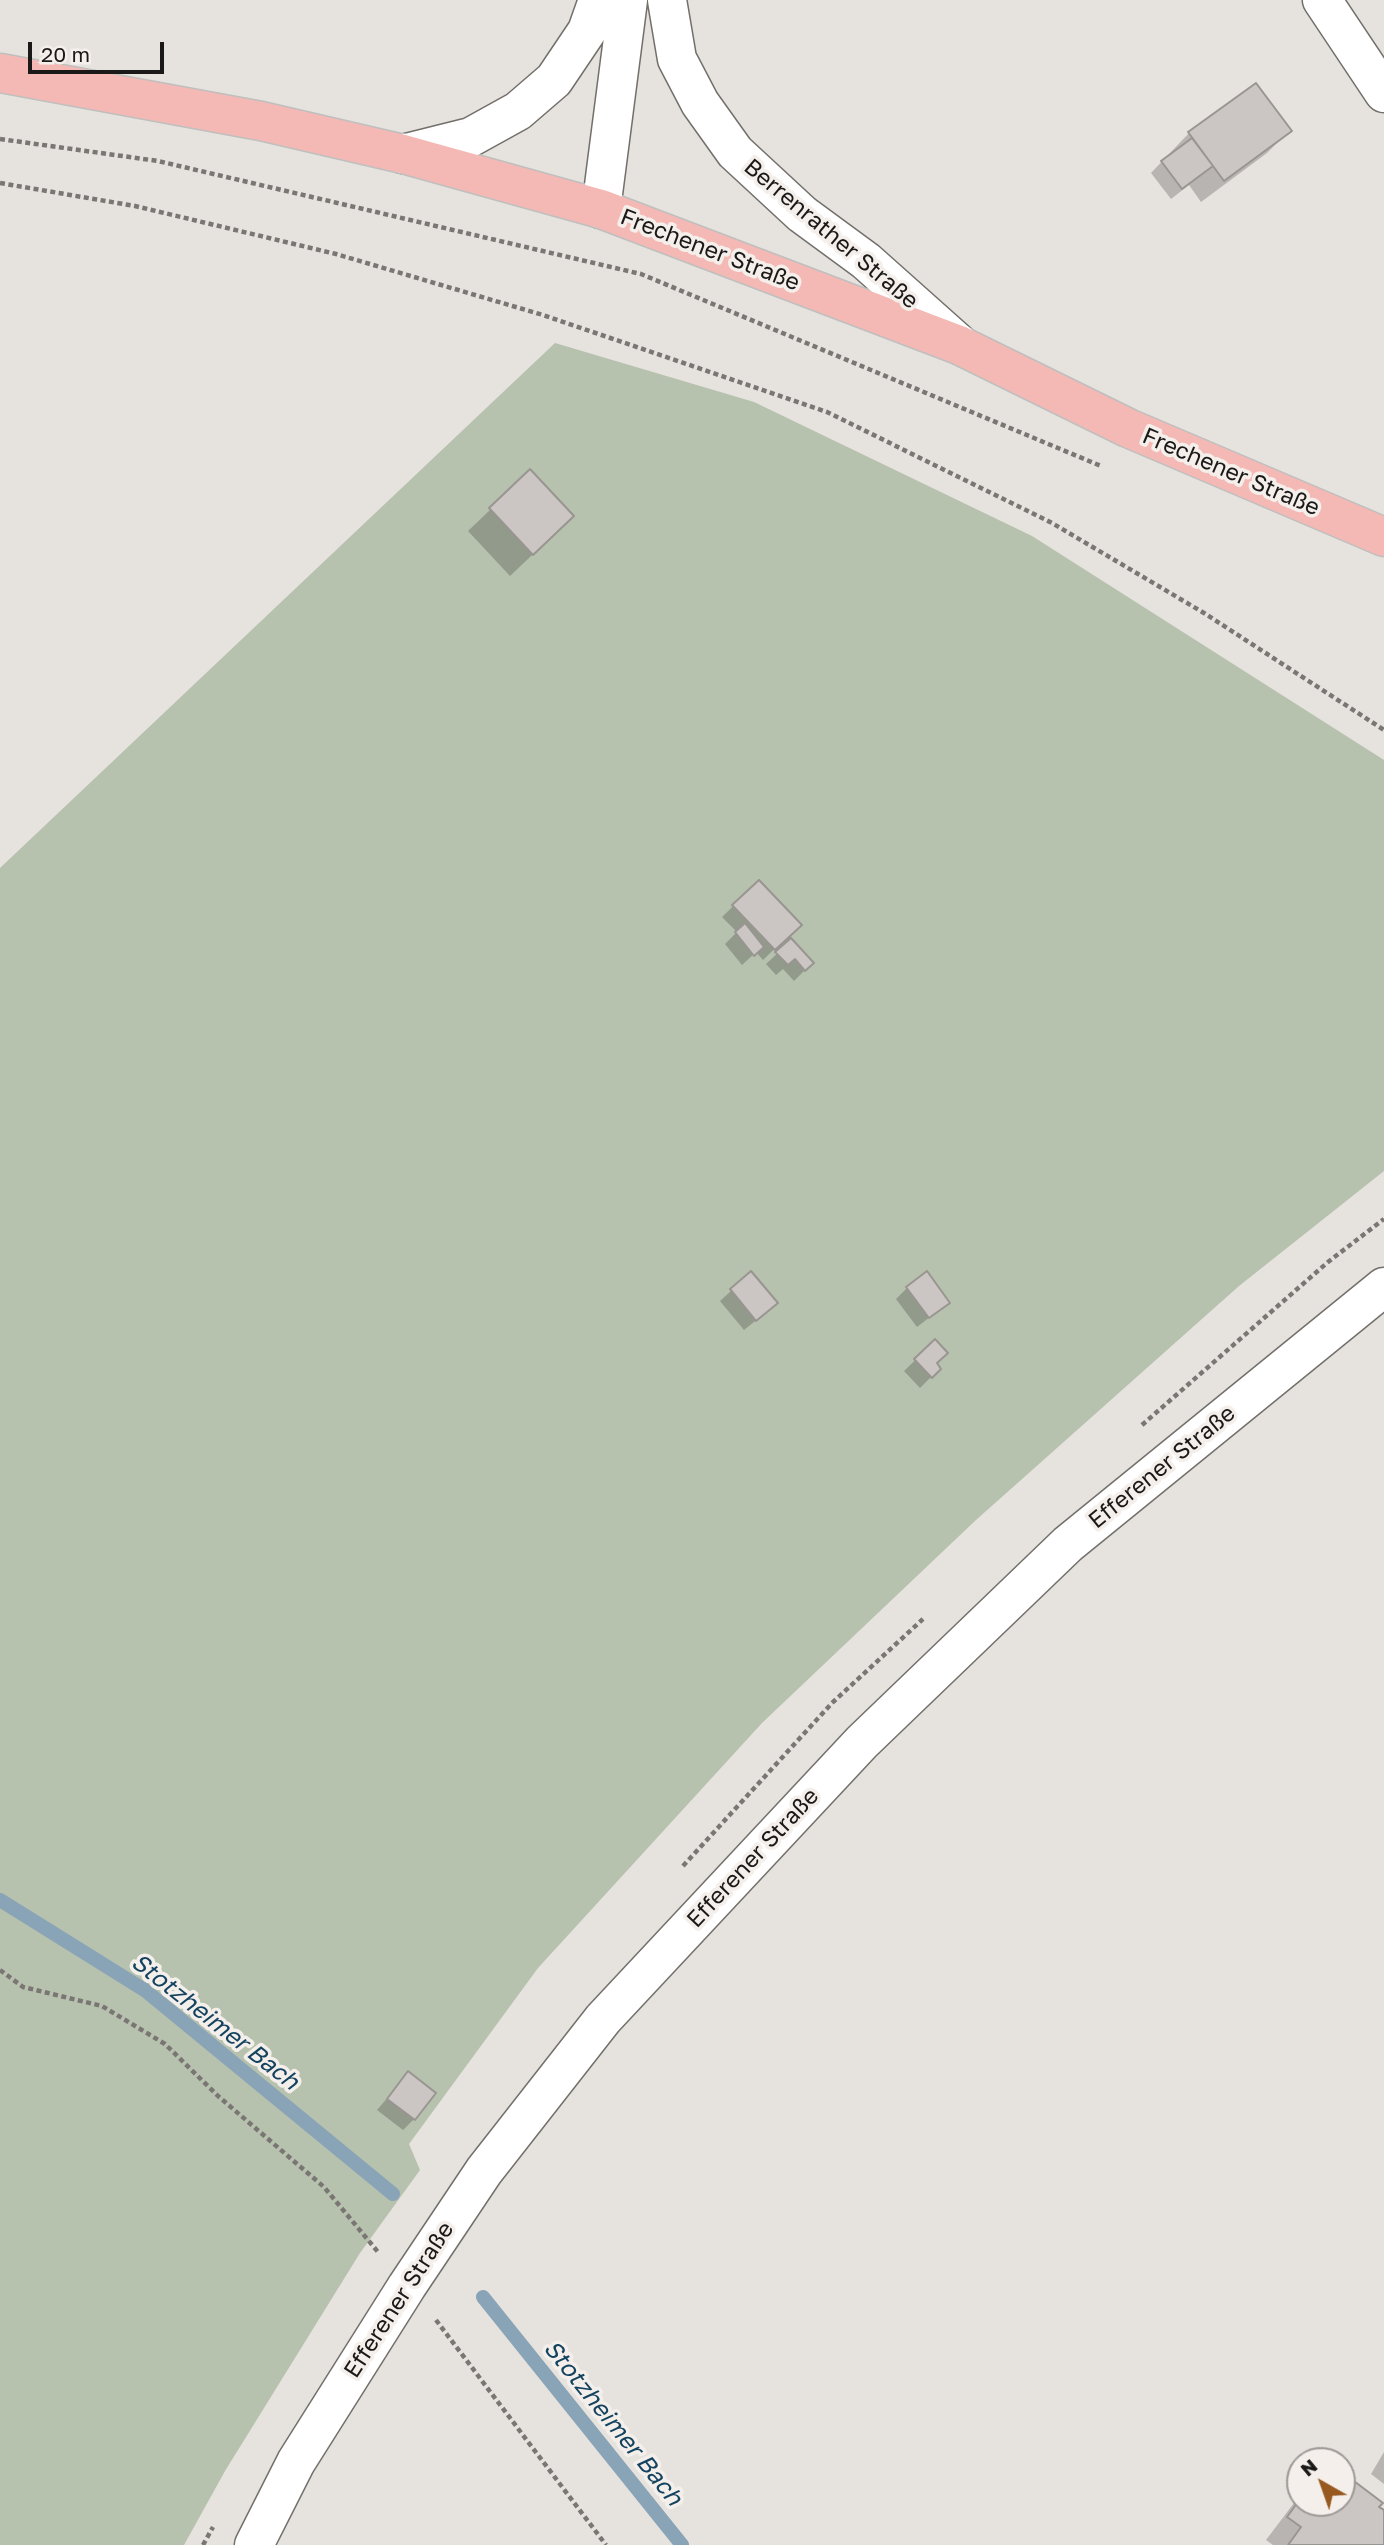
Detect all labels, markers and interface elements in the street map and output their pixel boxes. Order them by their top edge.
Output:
scale bar [32,28,168,72]
text: 20 m [41,41,90,67]
street label: Berrenrather Straße [738,153,924,315]
street label: Frechener Straße [616,203,804,297]
street label: Frechener Straße [1138,422,1324,522]
street label: Efferener Straße [1083,1400,1241,1534]
street label: Efferener Straße [681,1783,825,1933]
water label: Stotzheimer Bach [126,1948,304,2096]
street label: Efferener Straße [338,2217,460,2383]
water label: Stotzheimer Bach [538,2335,688,2511]
north arrow [1286,2447,1356,2517]
text: N [1296,2454,1321,2481]

